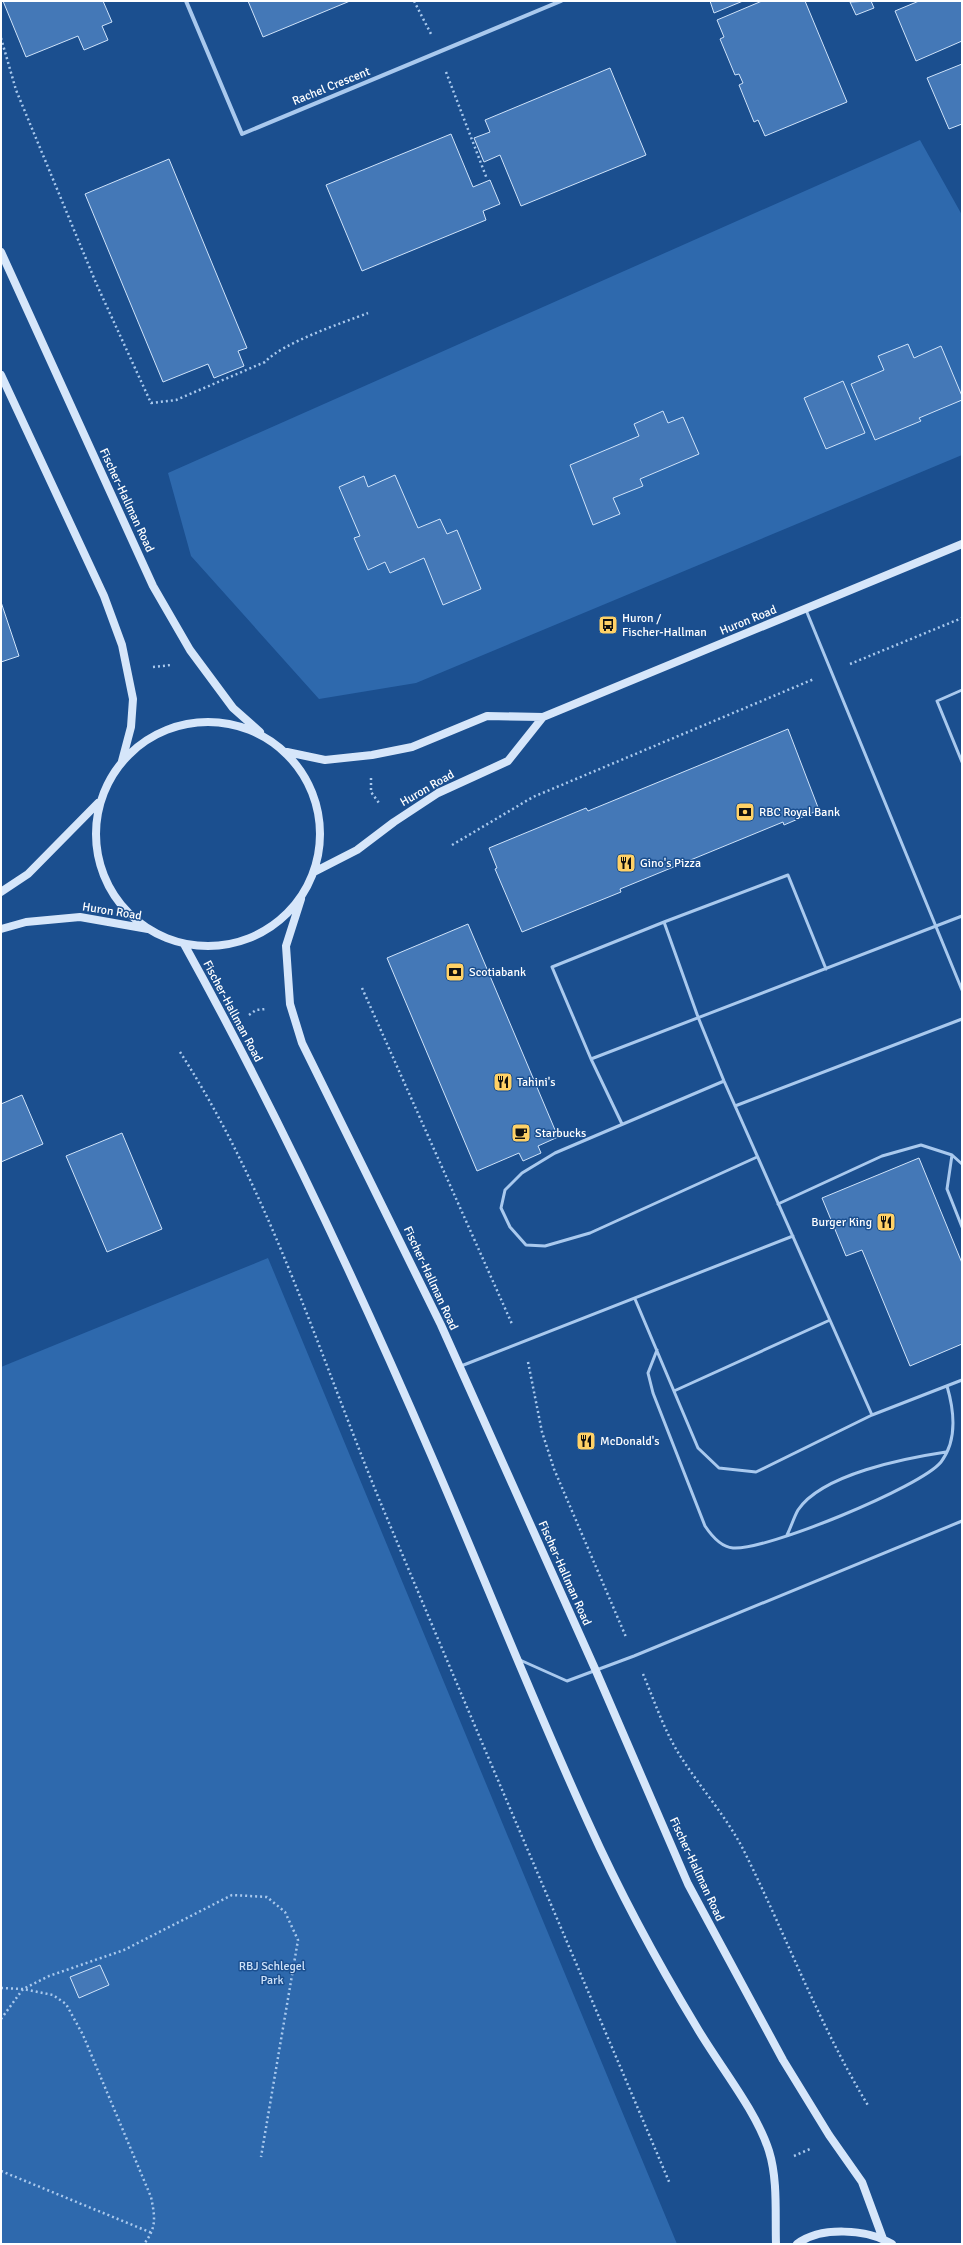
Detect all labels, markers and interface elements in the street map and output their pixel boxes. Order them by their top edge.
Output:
street label: Rachel Crescent [290,64,372,109]
street label: Fischer-Hallman Road [96,446,157,555]
street label: Huron Road [718,602,779,639]
place label: Huron / Fischer-Hallman [622,611,707,640]
bus stop icon: Huron / Fischer-Hallman [597,614,619,636]
street label: Huron Road [398,767,457,810]
bank icon: RBC Royal Bank [734,801,756,823]
place label: RBC Royal Bank [759,805,840,820]
restaurant icon: Gino's Pizza [615,852,637,874]
place label: Gino's Pizza [640,856,701,871]
street label: Huron Road [81,899,143,924]
street label: Fischer-Hallman Road [199,958,266,1065]
bank icon: Scotiabank [444,961,466,983]
place label: Scotiabank [469,965,526,980]
restaurant icon: Tahini's [492,1071,514,1093]
place label: Tahini's [517,1075,555,1090]
cafe icon: Starbucks [510,1122,532,1144]
place label: Starbucks [535,1126,586,1141]
restaurant icon: Burger King [875,1211,897,1233]
place label: Burger King [811,1215,872,1230]
street label: Fischer-Hallman Road [400,1224,461,1333]
restaurant icon: McDonald's [575,1430,597,1452]
place label: McDonald's [600,1434,660,1449]
street label: Fischer-Hallman Road [535,1518,594,1628]
street label: Fischer-Hallman Road [666,1815,727,1924]
park label: RBJ Schlegel Park [239,1959,306,1988]

